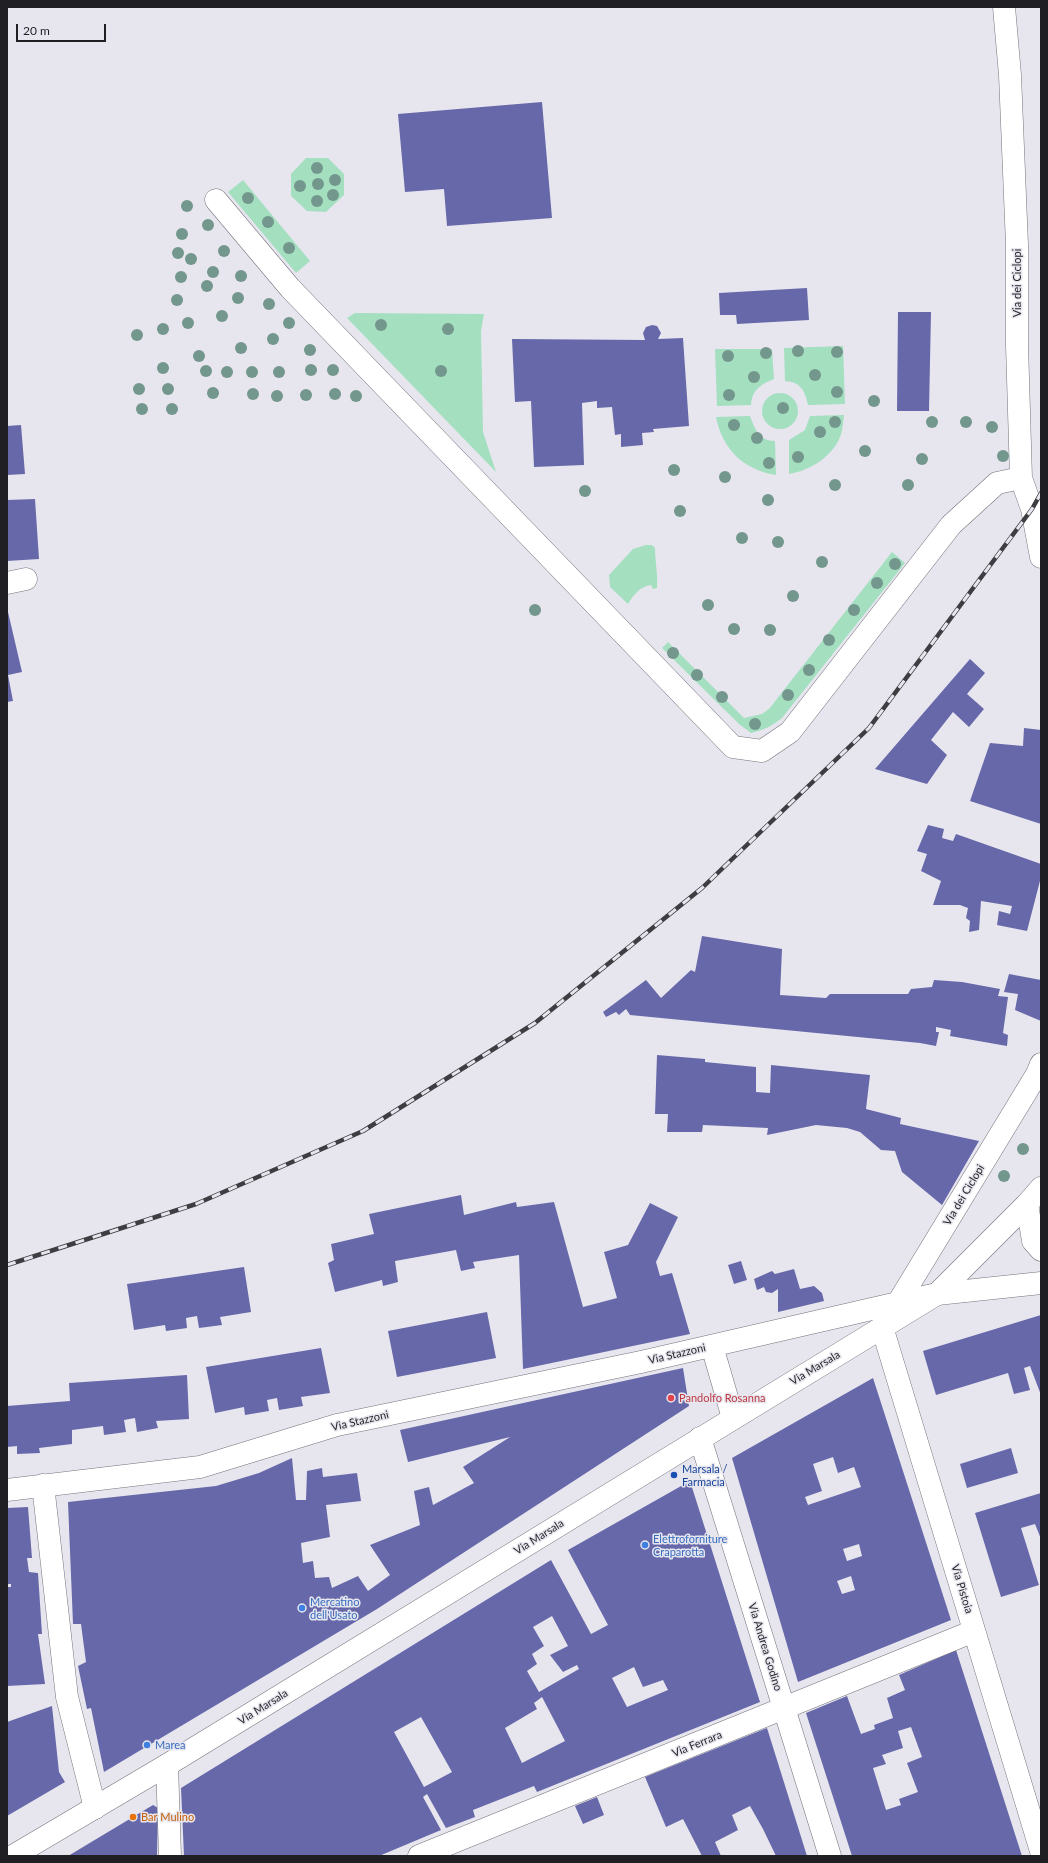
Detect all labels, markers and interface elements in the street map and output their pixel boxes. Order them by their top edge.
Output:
scale bar [18,16,108,42]
text: 20 m [23,23,50,38]
street label: Via dei Ciclopi [1010,249,1024,317]
street label: Via dei Ciclopi [941,1162,987,1228]
street label: Via Stazzoni [647,1341,707,1367]
street label: Via Marsala [788,1348,842,1388]
place label: Pandolfo Rosanna [679,1391,765,1405]
marker: Pandolfo Rosanna [666,1393,676,1403]
street label: Via Stazzoni [330,1408,390,1434]
place label: Marsala / Farmacia [682,1462,728,1488]
marker: Marsala / Farmacia [669,1470,679,1480]
street label: Via Marsala [512,1517,566,1557]
place label: Elettroforniture Craparotta [653,1532,727,1558]
marker: Elettroforniture Craparotta [640,1540,650,1550]
street label: Via Pistoia [948,1563,976,1615]
place label: Mercatino dell'Usato [310,1595,359,1621]
street label: Via Andrea Godino [745,1601,785,1693]
marker: Mercatino dell'Usato [297,1603,307,1613]
street label: Via Marsala [236,1687,290,1727]
street label: Via Ferrara [670,1728,724,1760]
place label: Marea [155,1738,186,1752]
marker: Marea [142,1740,152,1750]
place label: Bar Mulino [141,1810,194,1824]
marker: Bar Mulino [128,1812,138,1822]

